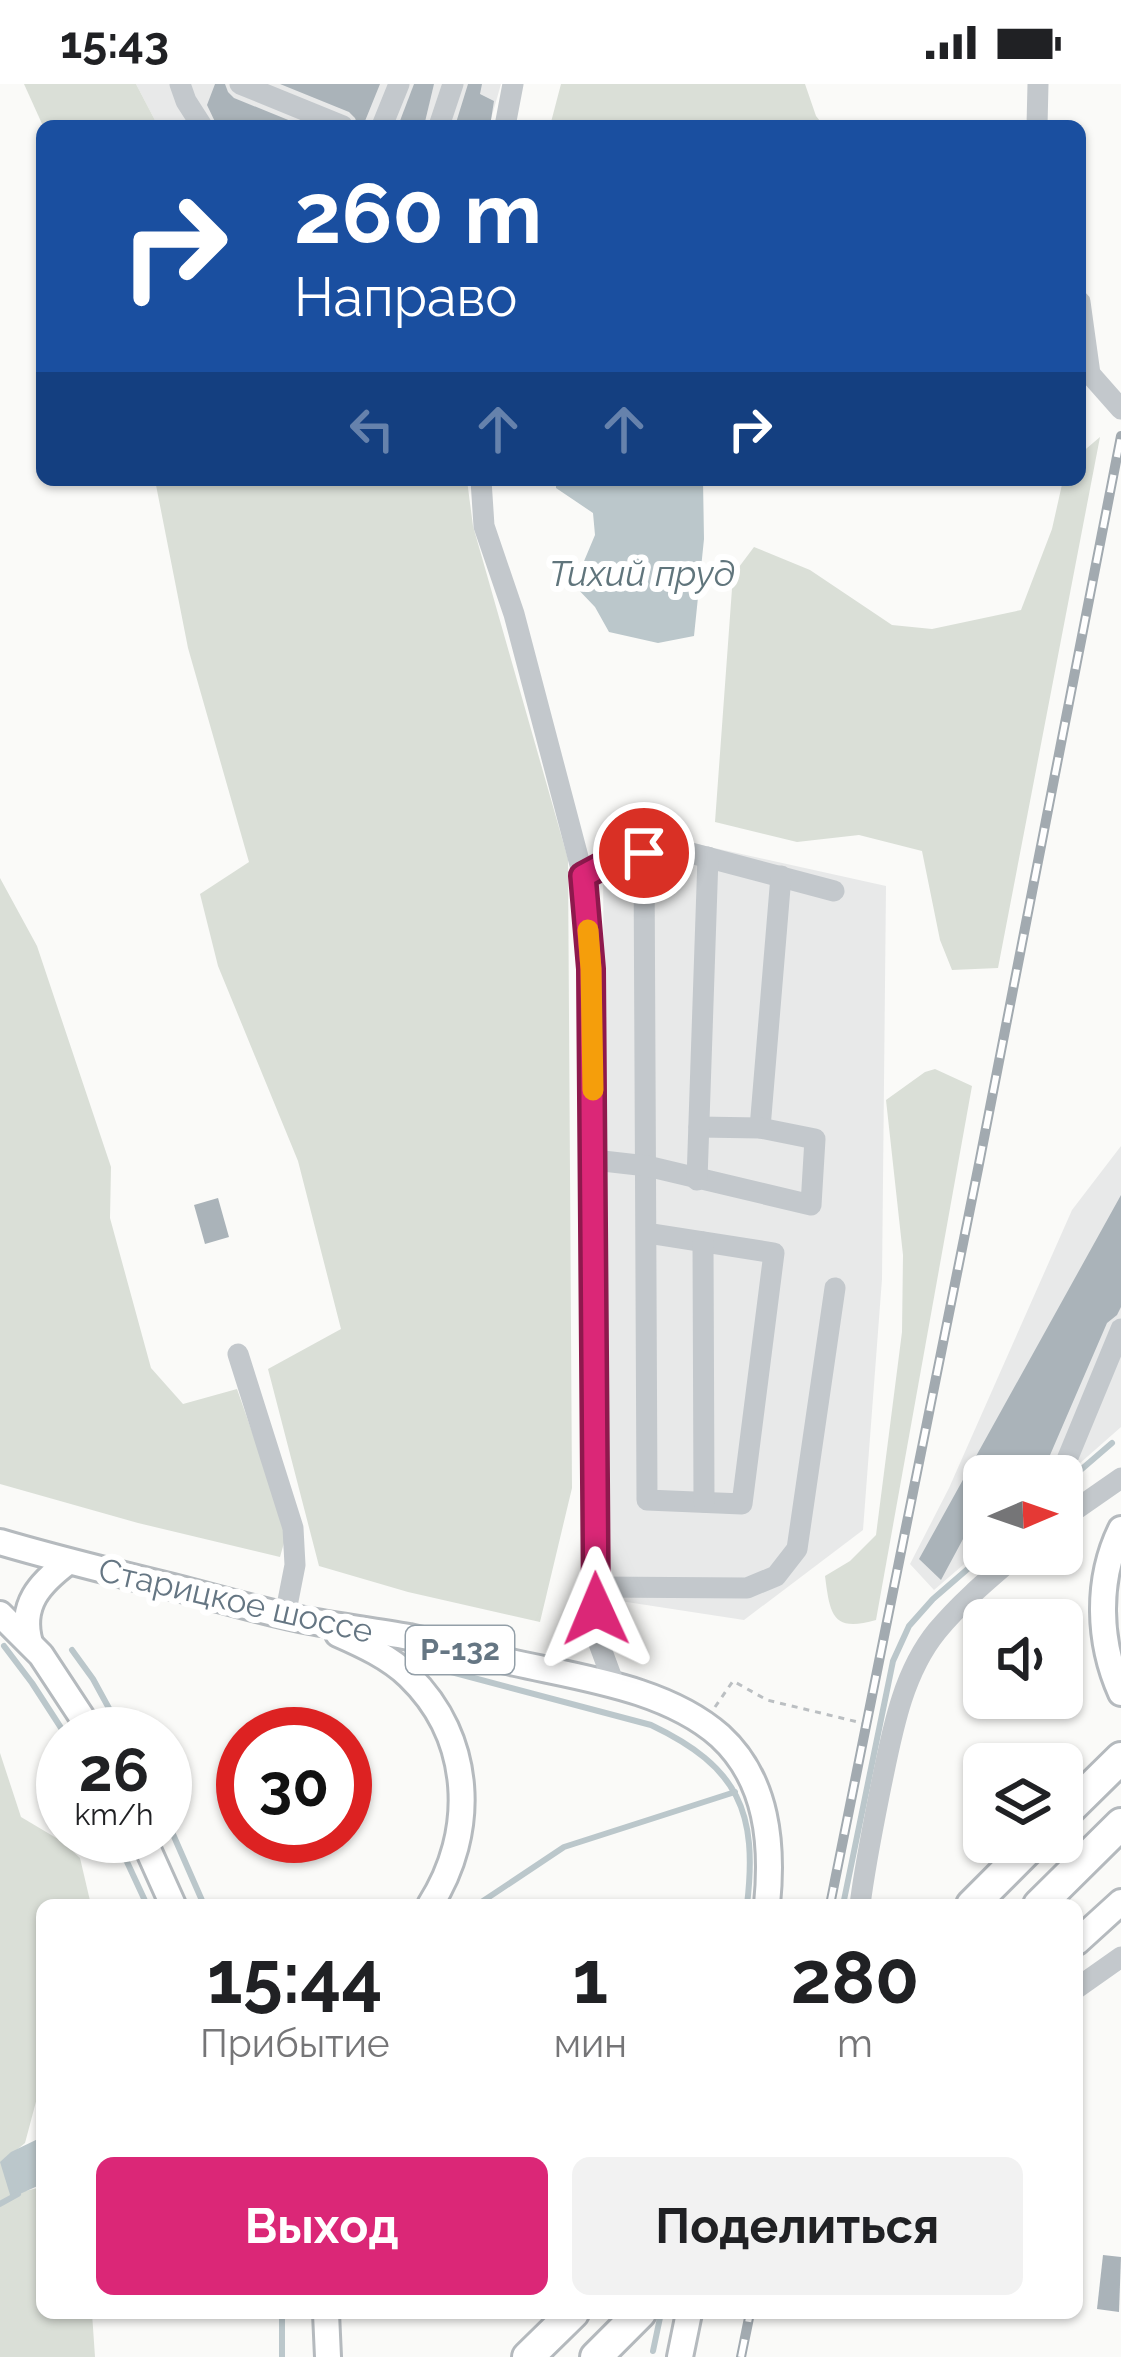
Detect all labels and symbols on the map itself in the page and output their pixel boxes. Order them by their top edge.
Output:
water label: Тихий пруд [549,552,735,594]
pin [593,802,695,904]
north arrow [963,1455,1083,1575]
position arrow [533,1546,659,1672]
street label: Старицкое шоссе [95,1550,377,1651]
road number: Р-132 [406,1626,514,1674]
speed limit sign: 30 [216,1707,372,1863]

